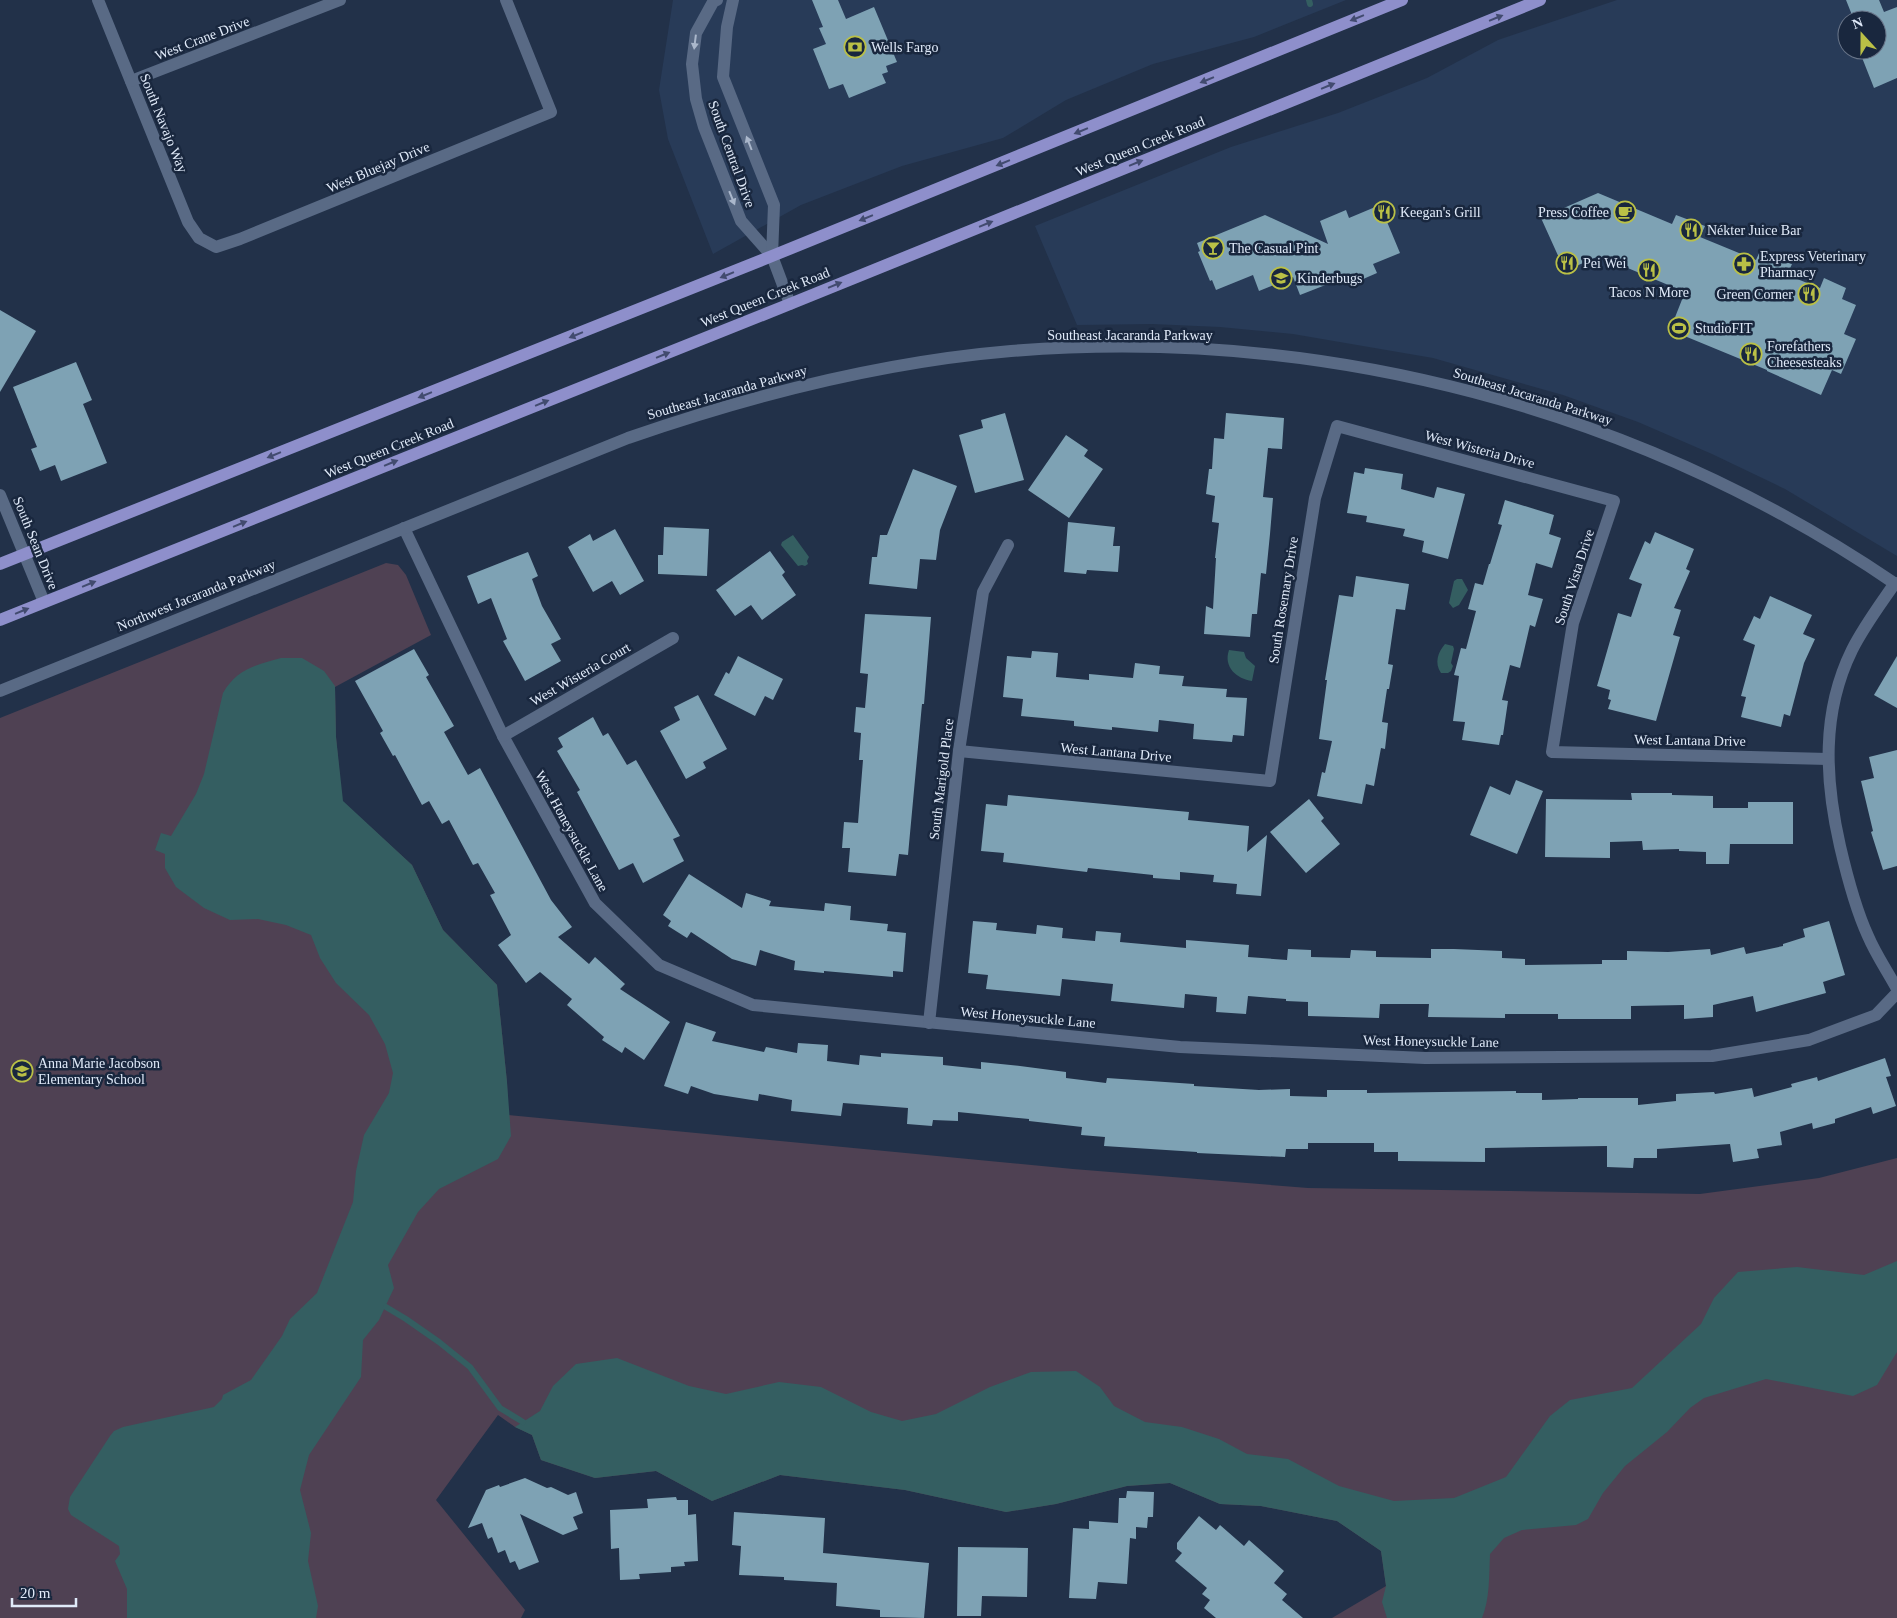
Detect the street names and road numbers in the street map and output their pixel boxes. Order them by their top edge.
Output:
street label: West Crane Drive [153,14,252,63]
street label: South Navajo Way [137,72,190,175]
street label: South Central Drive [705,99,758,210]
street label: West Queen Creek Road [1074,114,1207,179]
street label: West Bluejay Drive [325,139,432,196]
street label: West Queen Creek Road [699,265,832,330]
street label: Southeast Jacaranda Parkway [1047,328,1213,343]
street label: Southeast Jacaranda Parkway [645,362,809,423]
street label: Southeast Jacaranda Parkway [1451,365,1614,428]
street label: West Queen Creek Road [323,416,456,481]
street label: West Wisteria Drive [1423,428,1536,471]
street label: South Sean Drive [10,495,61,592]
street label: South Vista Drive [1552,527,1597,627]
street label: South Rosemary Drive [1266,536,1301,665]
street label: Northwest Jacaranda Parkway [115,557,278,634]
street label: West Wisteria Court [528,640,633,709]
street label: South Marigold Place [927,718,956,841]
street label: West Lantana Drive [1634,732,1746,749]
street label: West Lantana Drive [1060,740,1172,765]
street label: West Honeysuckle Lane [532,768,611,894]
street label: West Honeysuckle Lane [960,1004,1096,1031]
street label: West Honeysuckle Lane [1363,1033,1499,1050]

